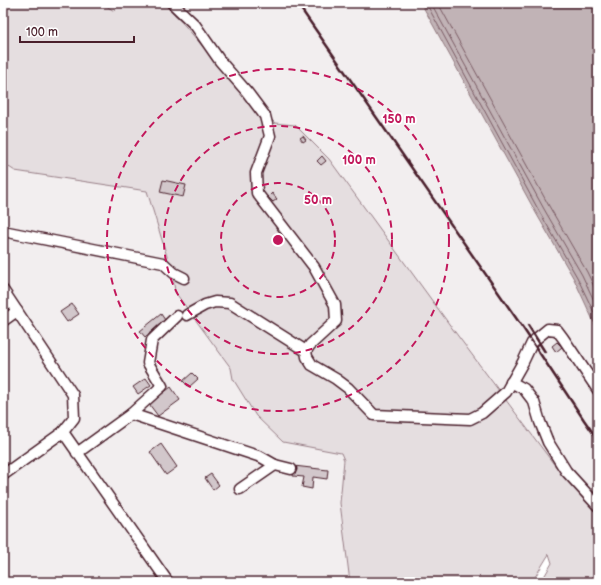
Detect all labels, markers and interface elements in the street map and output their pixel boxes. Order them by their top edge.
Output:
scale bar [20,18,134,44]
text: 100 m [26,25,58,40]
text: 150 m [383,112,415,127]
text: 100 m [342,153,376,168]
text: 50 m [304,193,332,208]
centre of rings [271,233,285,247]

